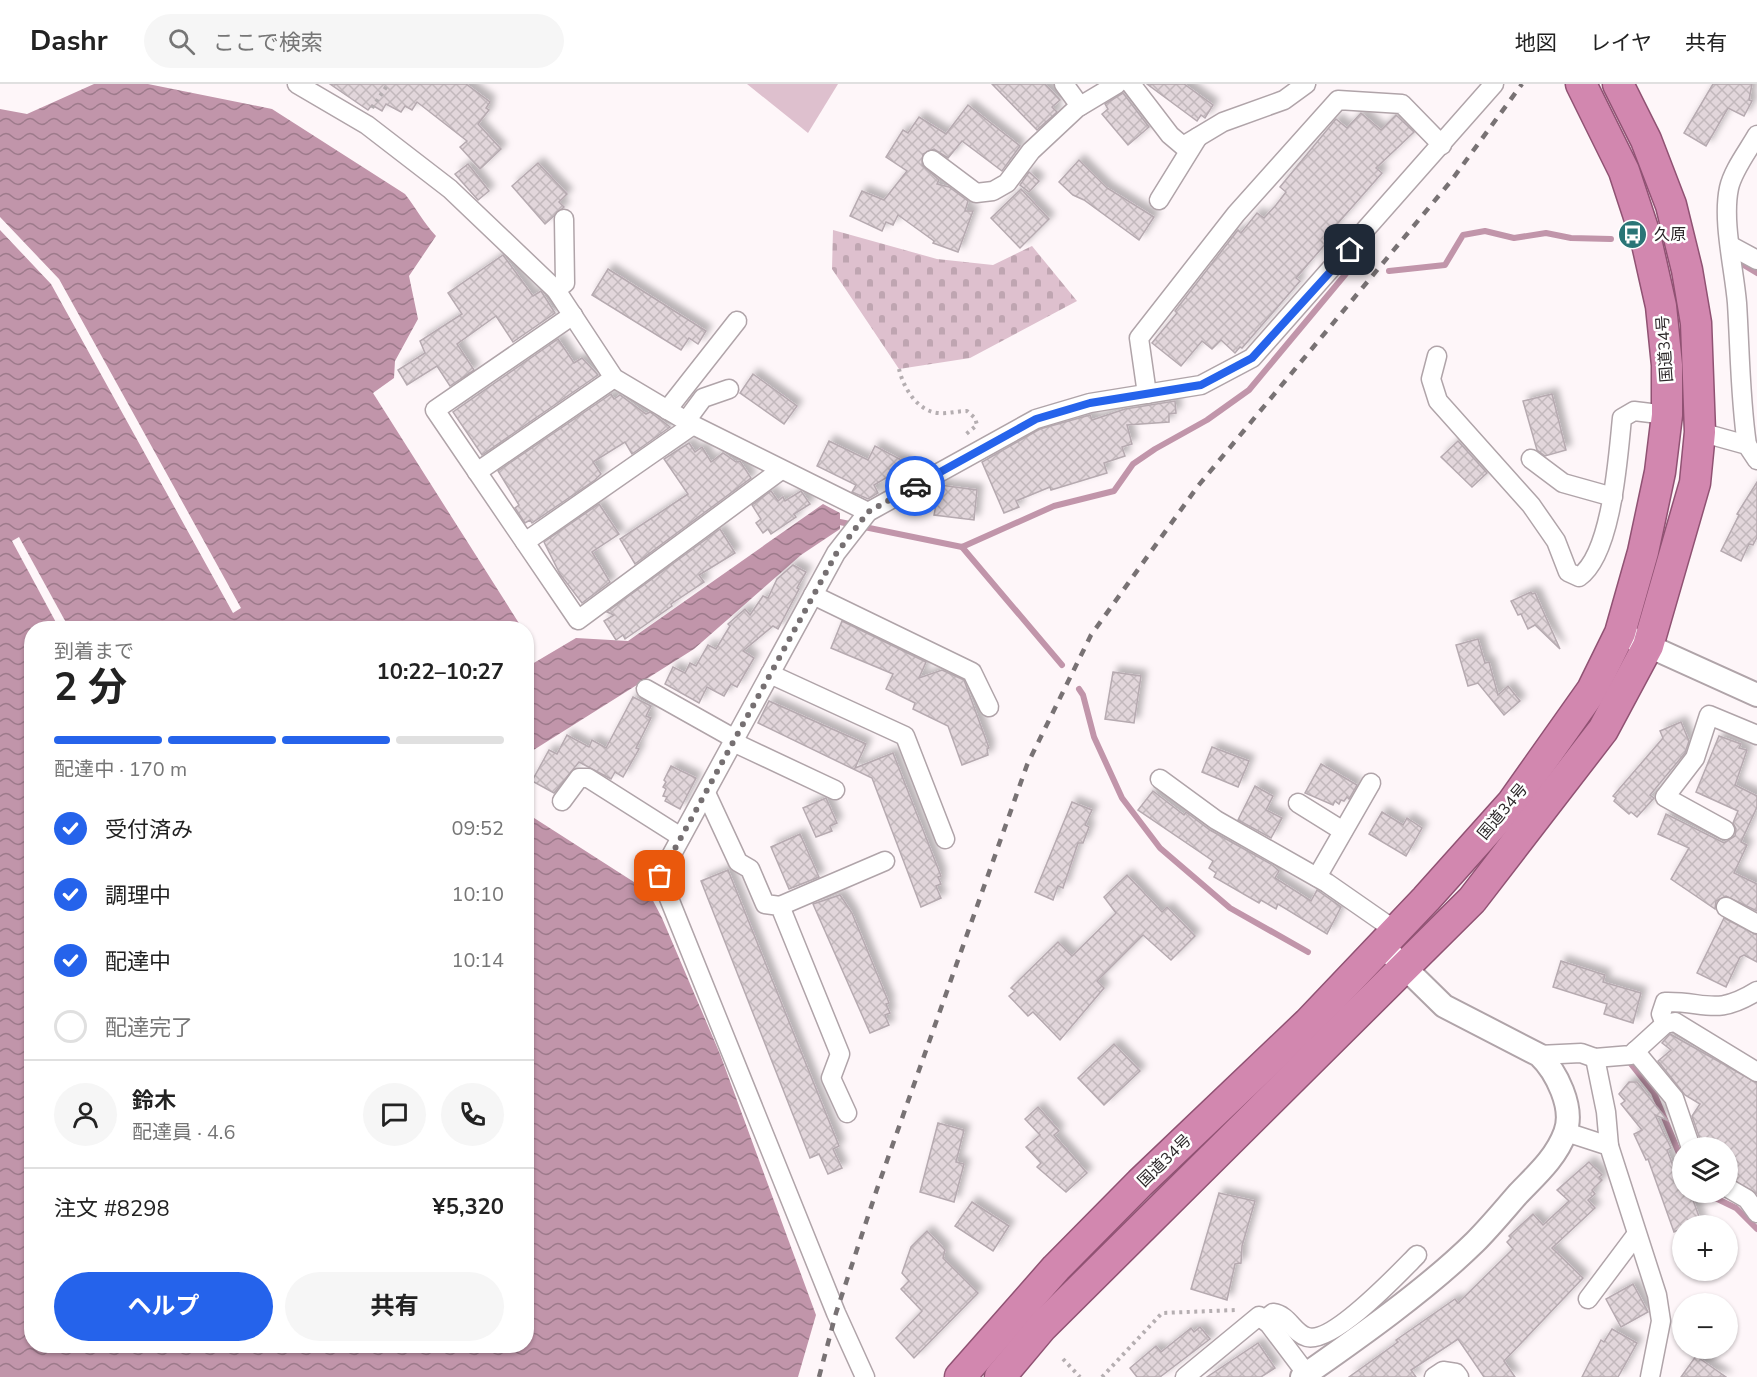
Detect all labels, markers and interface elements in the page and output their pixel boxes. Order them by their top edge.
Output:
search box [144,14,564,68]
text: Dashr [30,22,108,60]
icon: search [165,25,198,58]
text: ここで検索 [213,28,323,58]
text: 地図 [1515,29,1557,57]
text: レイヤ [1590,29,1652,57]
text: 共有 [1685,29,1727,57]
bus stop icon: 久原 [1617,218,1649,250]
pin [1324,224,1375,275]
place label: 久原 [1654,224,1686,246]
icon: home [1333,233,1366,266]
street label: 国道34号 [1652,315,1678,383]
courier [885,456,945,516]
icon: car [899,470,932,503]
text: 到着まで [54,638,134,665]
text: 10:22–10:27 [376,657,504,687]
text: 2 分 [54,661,127,714]
text: 配達中 · 170 m [54,756,187,783]
street label: 国道34号 [1473,779,1533,844]
icon: check [54,812,87,845]
text: 受付済み [105,815,193,845]
text: 09:52 [451,815,504,842]
pin [634,850,685,901]
icon: bag [643,859,676,892]
icon: check [54,878,87,911]
text: 調理中 [105,881,171,911]
text: 10:10 [451,881,504,908]
icon: check [54,944,87,977]
text: 配達中 [105,947,171,977]
text: 10:14 [451,947,504,974]
text: 配達完了 [105,1013,193,1043]
button: person [54,1083,117,1146]
button: chat [363,1083,426,1146]
button: phone [441,1083,504,1146]
text: 鈴木 [132,1086,176,1116]
text: 配達員 · 4.6 [132,1119,235,1146]
street label: 国道34号 [1133,1129,1197,1192]
map controls [1672,1137,1738,1359]
button: layers [1672,1137,1738,1203]
text: ¥5,320 [433,1192,504,1222]
text: 注文 #8298 [54,1194,170,1224]
button: + [1672,1215,1738,1281]
button: ヘルプ [54,1272,273,1341]
button: 共有 [285,1272,504,1341]
button: − [1672,1293,1738,1359]

